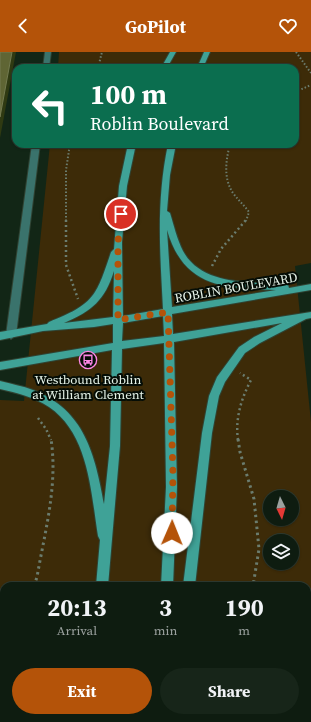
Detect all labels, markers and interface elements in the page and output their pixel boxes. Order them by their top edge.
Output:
text: GoPilot [125,14,186,39]
icon: back [12,15,34,37]
icon: heart [277,15,299,37]
text: 100 m [90,75,167,113]
icon: left [24,80,76,132]
text: Roblin Boulevard [90,111,229,136]
pin [104,197,138,231]
icon: arrive [110,203,132,225]
street label: ROBLIN BOULEVARD [173,268,299,307]
bus stop icon: Westbound Roblin at William Clement [78,350,98,370]
place label: Westbound Roblin at William Clement [32,371,145,403]
north arrow [263,490,299,526]
map controls [263,490,299,570]
position arrow [151,512,193,554]
button: layers [263,534,299,570]
text: 20:13 [47,591,107,624]
text: 3 [159,591,172,624]
text: 190 [225,591,264,624]
text: Arrival [57,622,97,639]
text: min [154,622,177,639]
text: m [238,622,250,639]
button: Exit [12,668,152,714]
button: Share [160,668,299,714]

